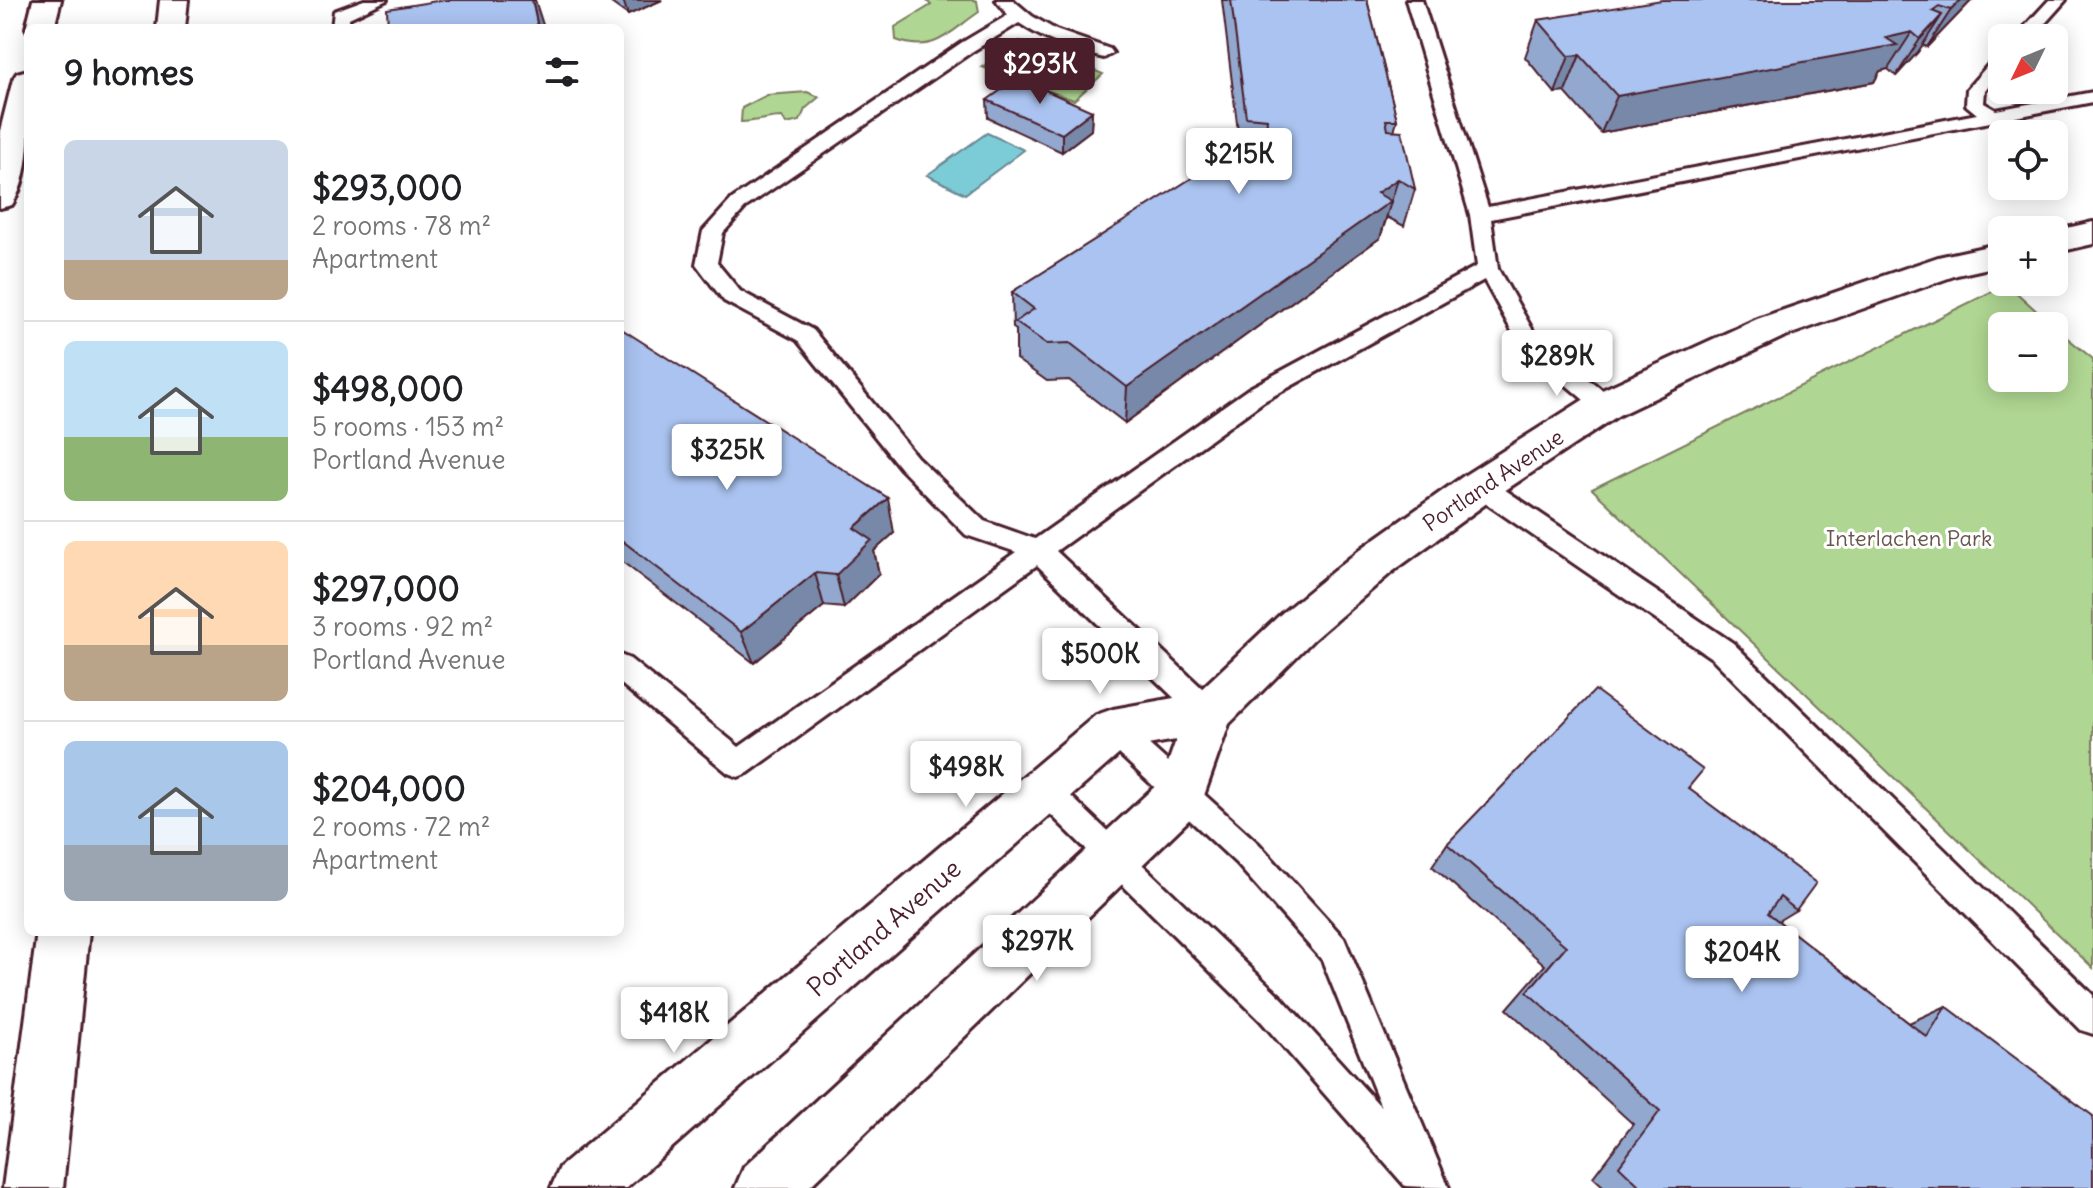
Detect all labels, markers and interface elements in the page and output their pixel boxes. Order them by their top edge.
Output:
north arrow [1988,24,2068,104]
map controls [1988,24,2068,392]
pin: $293K [984,38,1096,106]
text: $293K [1003,47,1077,80]
icon: filters [540,50,584,94]
text: 9 homes [64,51,194,94]
button: locate [1988,120,2068,200]
pin: $215K [1183,128,1295,196]
text: $215K [1204,137,1274,170]
text: $293,000 [312,166,463,209]
icon: home [128,172,224,268]
text: 2 rooms · 78 m² [312,209,491,242]
button: + [1988,216,2068,296]
text: Apartment [312,242,438,275]
button: − [1988,312,2068,392]
pin: $289K [1501,330,1613,398]
text: $289K [1520,339,1594,372]
text: $498,000 [312,367,464,410]
icon: home [128,373,224,469]
text: 5 rooms · 153 m² [312,410,504,443]
street label: Portland Avenue [1417,423,1569,537]
pin: $325K [671,424,783,492]
text: $325K [690,433,764,466]
text: Portland Avenue [312,443,505,476]
park label: Interlachen Park [1826,524,1992,552]
text: $297,000 [312,567,460,610]
icon: home [128,573,224,669]
text: 3 rooms · 92 m² [312,610,493,643]
pin: $500K [1044,628,1156,696]
text: $500K [1060,637,1140,670]
text: Portland Avenue [312,643,505,676]
pin: $498K [910,741,1022,809]
text: $498K [928,750,1004,783]
text: $204,000 [312,767,466,810]
icon: home [128,773,224,869]
text: 2 rooms · 72 m² [312,810,491,843]
text: Apartment [312,843,438,876]
street label: Portland Avenue [800,852,967,1004]
pin: $297K [981,915,1093,983]
text: $297K [1001,924,1073,957]
pin: $204K [1686,926,1798,994]
text: $204K [1704,935,1780,968]
pin: $418K [618,987,730,1055]
text: $418K [639,996,709,1029]

